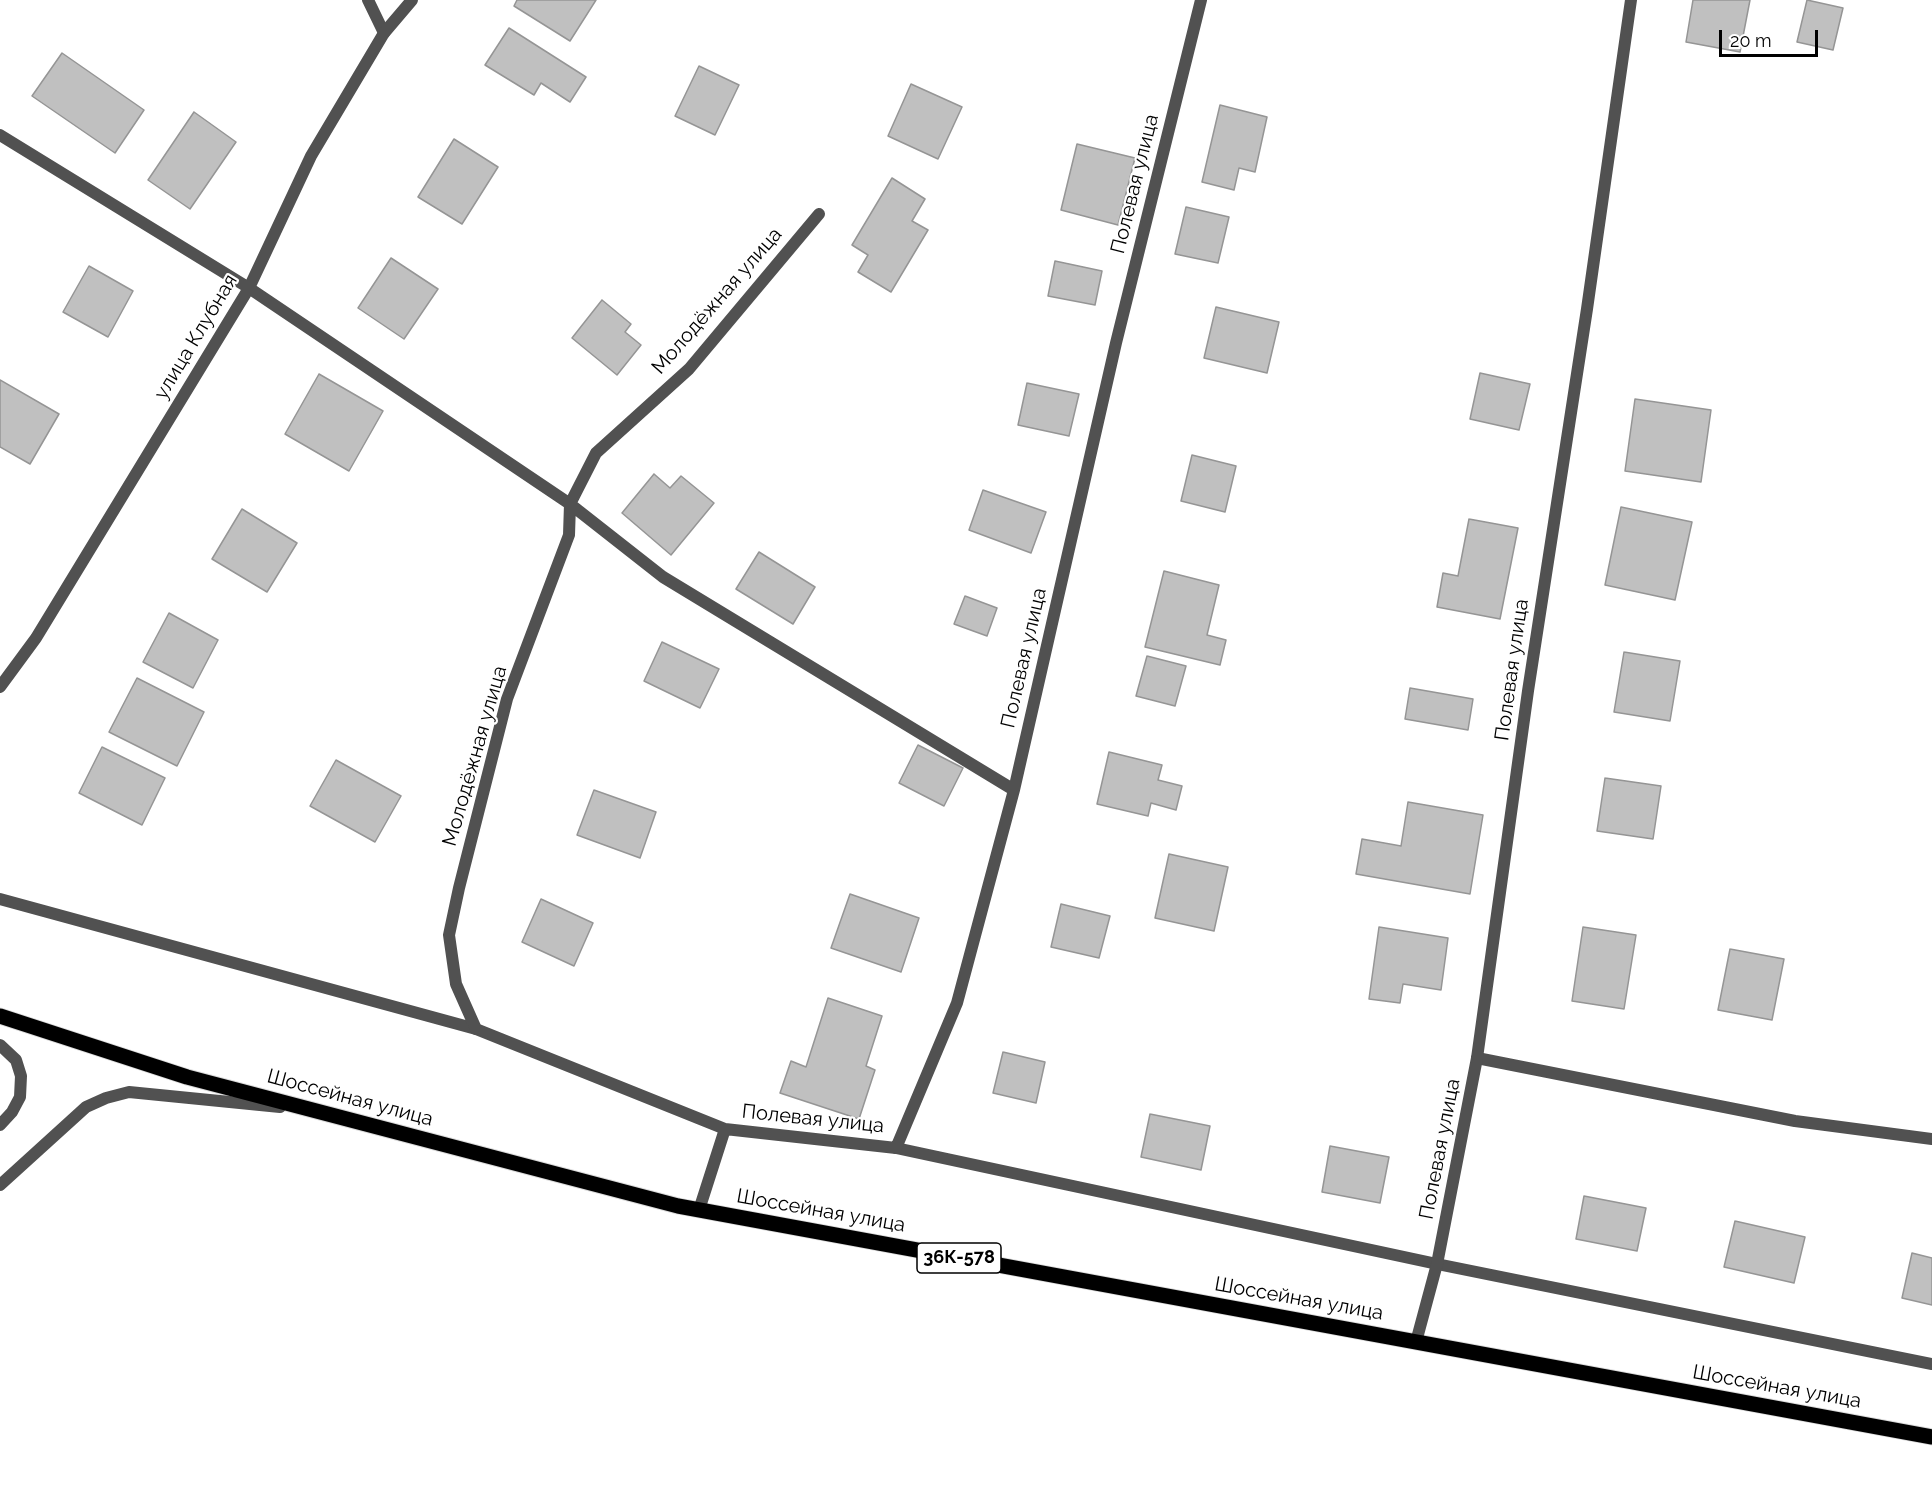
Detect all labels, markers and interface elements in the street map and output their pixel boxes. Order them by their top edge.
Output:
scale bar [1722,18,1821,56]
text: 20 m [1730,30,1772,51]
street label: Полевая улица [1106,112,1164,256]
street label: Молодёжная улица [647,223,787,379]
street label: улица Клубная [149,270,243,404]
street label: Полевая улица [996,586,1052,730]
street label: Полевая улица [1490,598,1534,742]
street label: Молодёжная улица [438,663,512,849]
street label: Шоссейная улица [264,1064,436,1132]
street label: Полевая улица [1415,1077,1465,1221]
street label: Полевая улица [741,1100,885,1138]
street label: Шоссейная улица [735,1184,907,1238]
road number: 36К-578 [917,1243,1001,1273]
street label: Шоссейная улица [1213,1272,1385,1326]
street label: Шоссейная улица [1691,1360,1863,1414]

